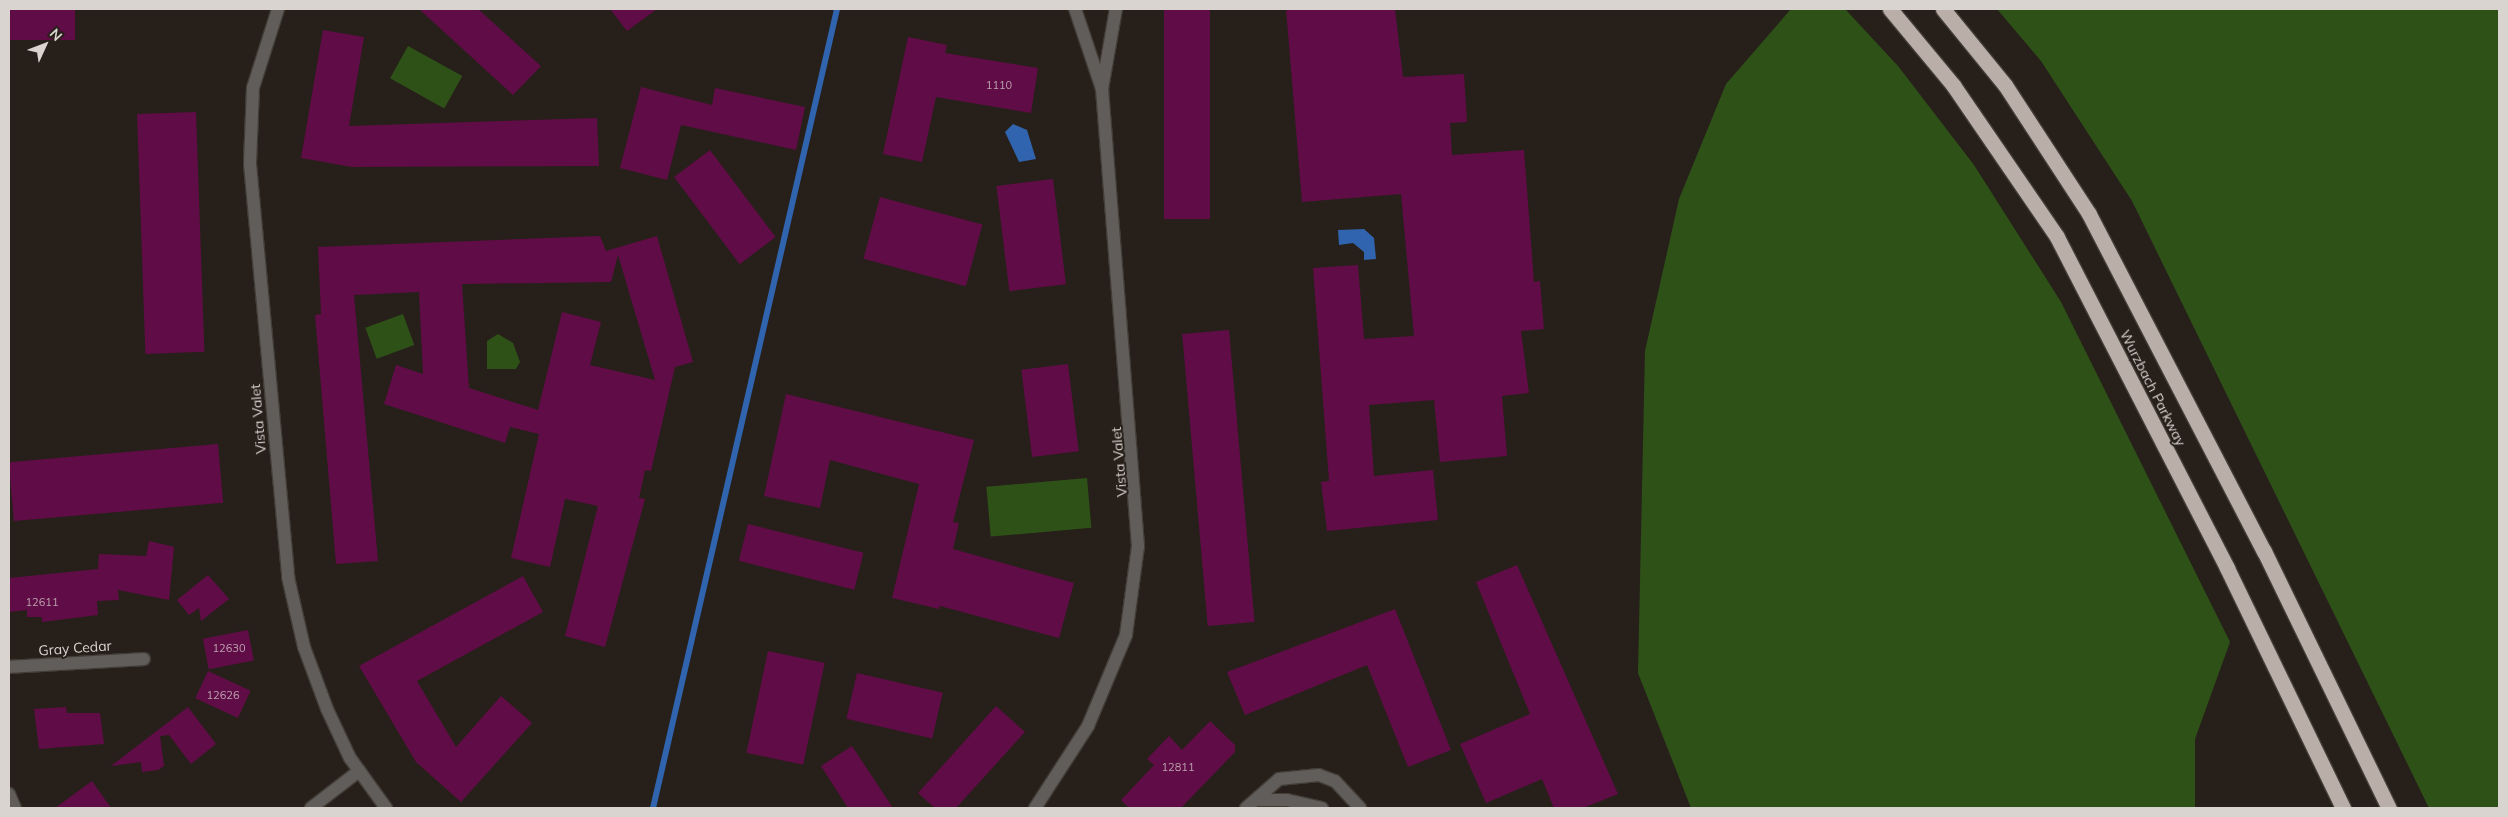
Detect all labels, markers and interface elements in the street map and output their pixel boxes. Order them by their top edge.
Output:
north arrow [20,20,70,70]
text: N [46,25,66,45]
house number: 1110 [986,78,1012,92]
street label: Wurzbach Parkway [2116,327,2190,449]
street label: Vista Valet [247,383,269,455]
street label: Vista Valet [1108,426,1130,498]
house number: 12611 [26,595,58,609]
street label: Gray Cedar [38,637,112,659]
house number: 12630 [213,641,245,655]
house number: 12626 [207,688,239,702]
house number: 12811 [1162,760,1194,774]

